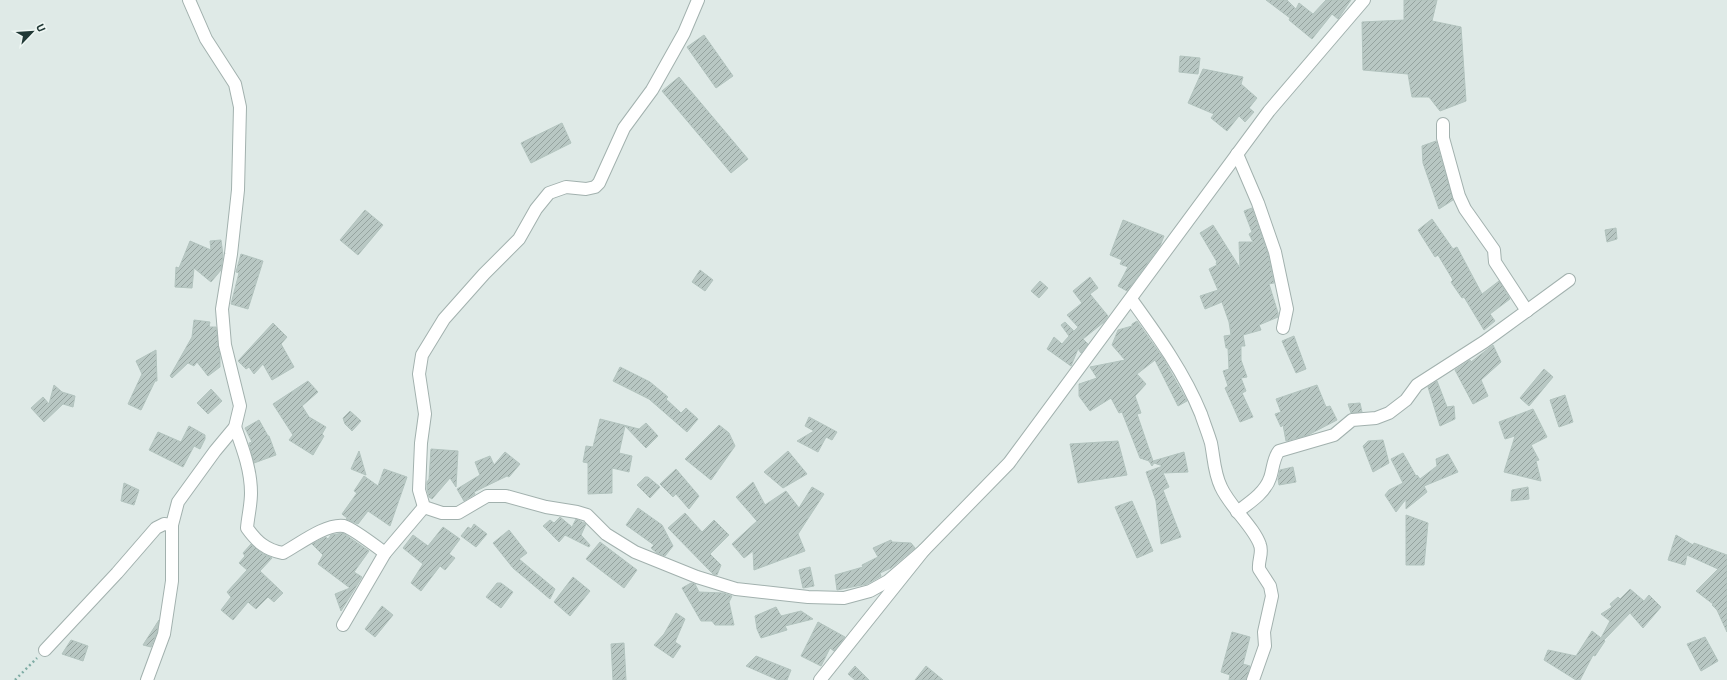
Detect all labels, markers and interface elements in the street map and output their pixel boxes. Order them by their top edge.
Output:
north arrow [12,12,52,52]
text: U [33,21,49,34]

